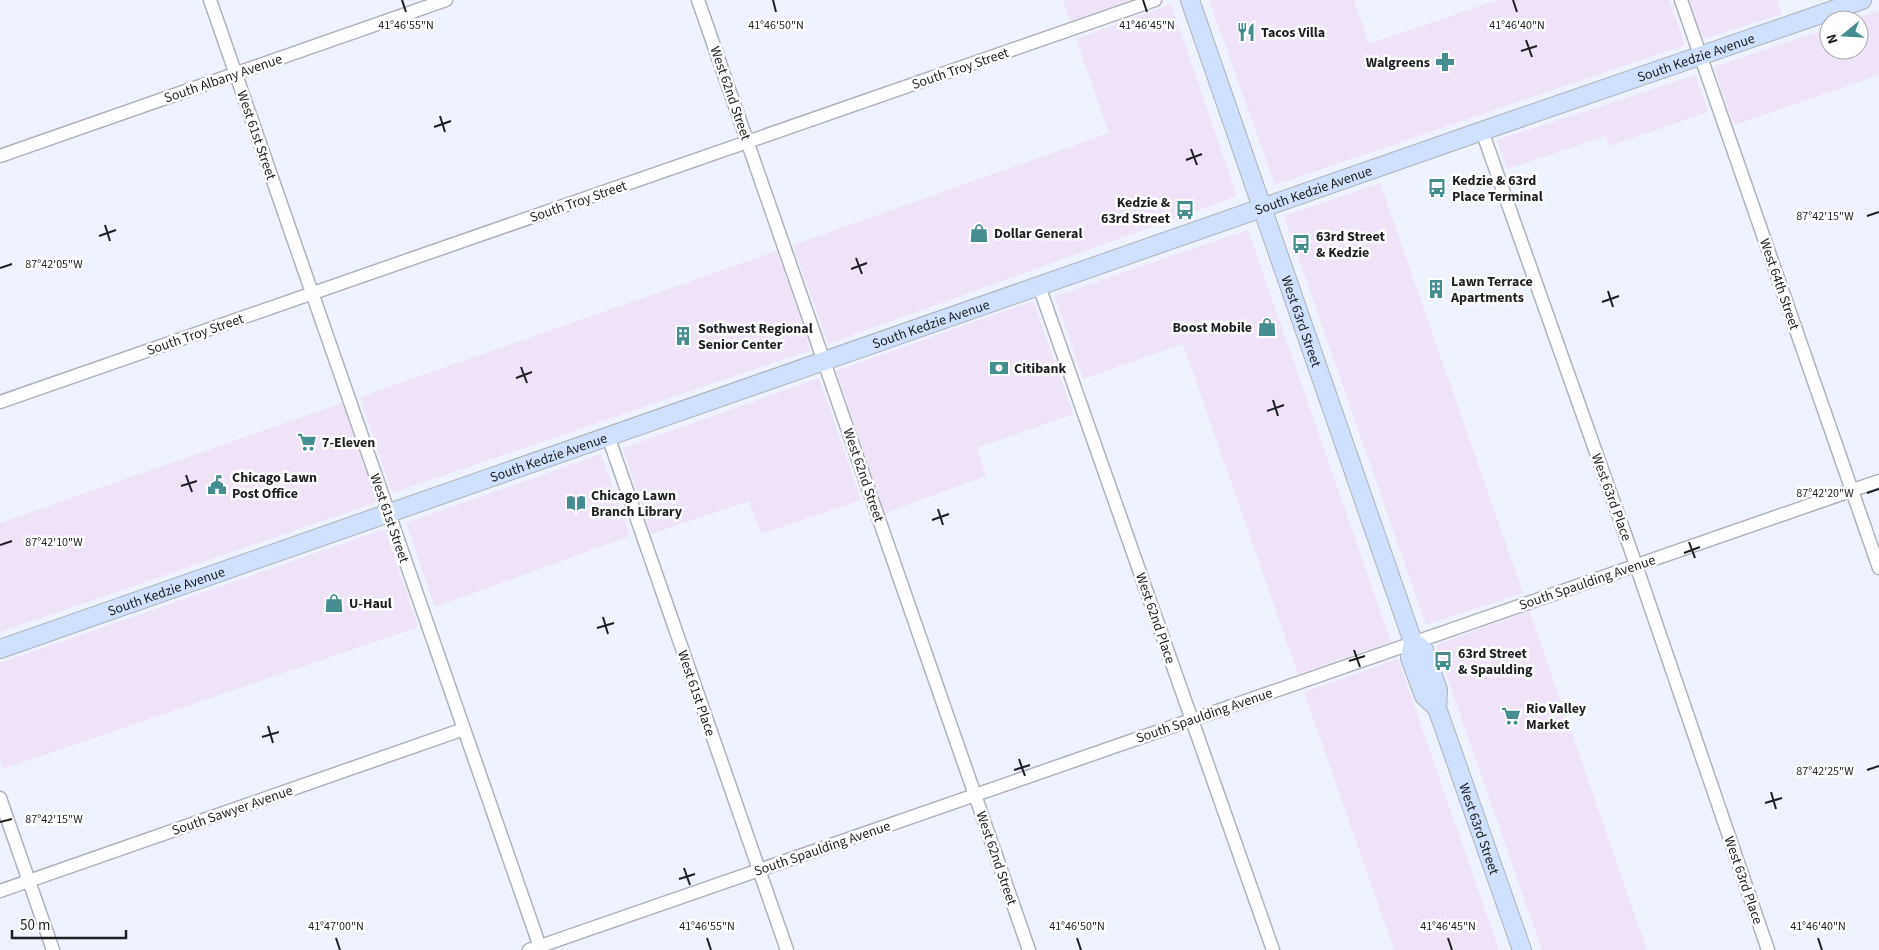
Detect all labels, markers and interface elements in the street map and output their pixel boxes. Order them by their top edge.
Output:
north arrow [1819,10,1869,60]
text: 41°46'55"N [378,17,434,34]
text: 41°46'50"N [748,17,804,34]
text: 41°46'45"N [1119,17,1175,34]
text: 41°46'40"N [1489,17,1545,34]
restaurant icon: Tacos Villa [1235,21,1257,43]
place label: Tacos Villa [1261,23,1325,43]
street label: South Kedzie Avenue [1635,29,1758,88]
text: N [1822,31,1844,46]
street label: South Troy Street [909,43,1012,95]
street label: West 62nd Street [705,44,756,143]
street label: South Albany Avenue [162,49,285,109]
pharmacy icon: Walgreens [1434,51,1456,73]
place label: Walgreens [1366,53,1430,73]
street label: West 61st Street [231,88,281,183]
street label: South Kedzie Avenue [1252,161,1375,221]
place label: Kedzie & 63rd Place Terminal [1452,171,1543,207]
street label: South Troy Street [527,176,630,228]
bus stop icon: Kedzie & 63rd Place Terminal [1426,177,1448,199]
place label: Kedzie & 63rd Street [1101,193,1171,229]
bus stop icon: Kedzie & 63rd Street [1174,199,1196,221]
text: 87°42'15"W [1796,208,1854,225]
shop icon: Dollar General [968,222,990,244]
place label: Dollar General [994,224,1082,244]
place label: 63rd Street & Kedzie [1316,227,1386,263]
bus stop icon: 63rd Street & Kedzie [1290,233,1312,255]
street label: West 64th Street [1754,236,1804,333]
text: 87°42'05"W [25,256,83,273]
place label: Lawn Terrace Apartments [1450,272,1533,308]
street label: West 63rd Street [1276,273,1326,370]
building icon: Lawn Terrace Apartments [1425,278,1447,300]
street label: South Kedzie Avenue [870,295,993,354]
street label: South Troy Street [144,309,247,361]
shop icon: Boost Mobile [1256,316,1278,338]
place label: Boost Mobile [1172,318,1252,338]
place label: Sothwest Regional Senior Center [698,319,813,355]
building icon: Sothwest Regional Senior Center [672,325,694,347]
bank icon: Citibank [988,357,1010,379]
place label: Citibank [1014,359,1066,379]
street label: West 62nd Street [838,426,889,525]
street label: South Kedzie Avenue [487,428,610,488]
supermarket icon: 7-Eleven [296,431,318,453]
place label: 7-Eleven [322,433,375,453]
street label: West 63rd Place [1586,451,1636,544]
place label: Chicago Lawn Post Office [232,468,317,504]
street label: West 61st Street [364,471,414,566]
public building icon: Chicago Lawn Post Office [206,474,228,496]
text: 87°42'20"W [1796,485,1854,502]
place label: Chicago Lawn Branch Library [591,486,683,522]
library icon: Chicago Lawn Branch Library [565,492,587,514]
text: 87°42'10"W [25,534,83,551]
street label: South Spaulding Avenue [1516,550,1658,616]
street label: South Kedzie Avenue [105,562,228,622]
street label: West 62nd Place [1130,570,1180,666]
shop icon: U-Haul [323,592,345,614]
place label: U-Haul [349,594,392,614]
place label: 63rd Street & Spaulding [1458,644,1533,680]
street label: West 61st Place [672,648,720,739]
bus stop icon: 63rd Street & Spaulding [1432,650,1454,672]
street label: South Spaulding Avenue [1133,683,1275,749]
place label: Rio Valley Market [1526,699,1587,735]
supermarket icon: Rio Valley Market [1500,705,1522,727]
text: 87°42'25"W [1796,763,1854,780]
street label: South Sawyer Avenue [169,781,296,841]
street label: West 63rd Street [1453,781,1504,878]
street label: West 62nd Street [971,809,1022,908]
text: 87°42'15"W [25,811,83,828]
street label: South Spaulding Avenue [751,816,893,882]
street label: West 63rd Place [1719,834,1767,927]
scale bar [12,908,126,940]
text: 50 m [20,915,50,936]
text: 41°47'00"N [308,918,364,935]
text: 41°46'55"N [679,918,735,935]
text: 41°46'50"N [1049,918,1105,935]
text: 41°46'45"N [1420,918,1476,935]
text: 41°46'40"N [1790,918,1846,935]

